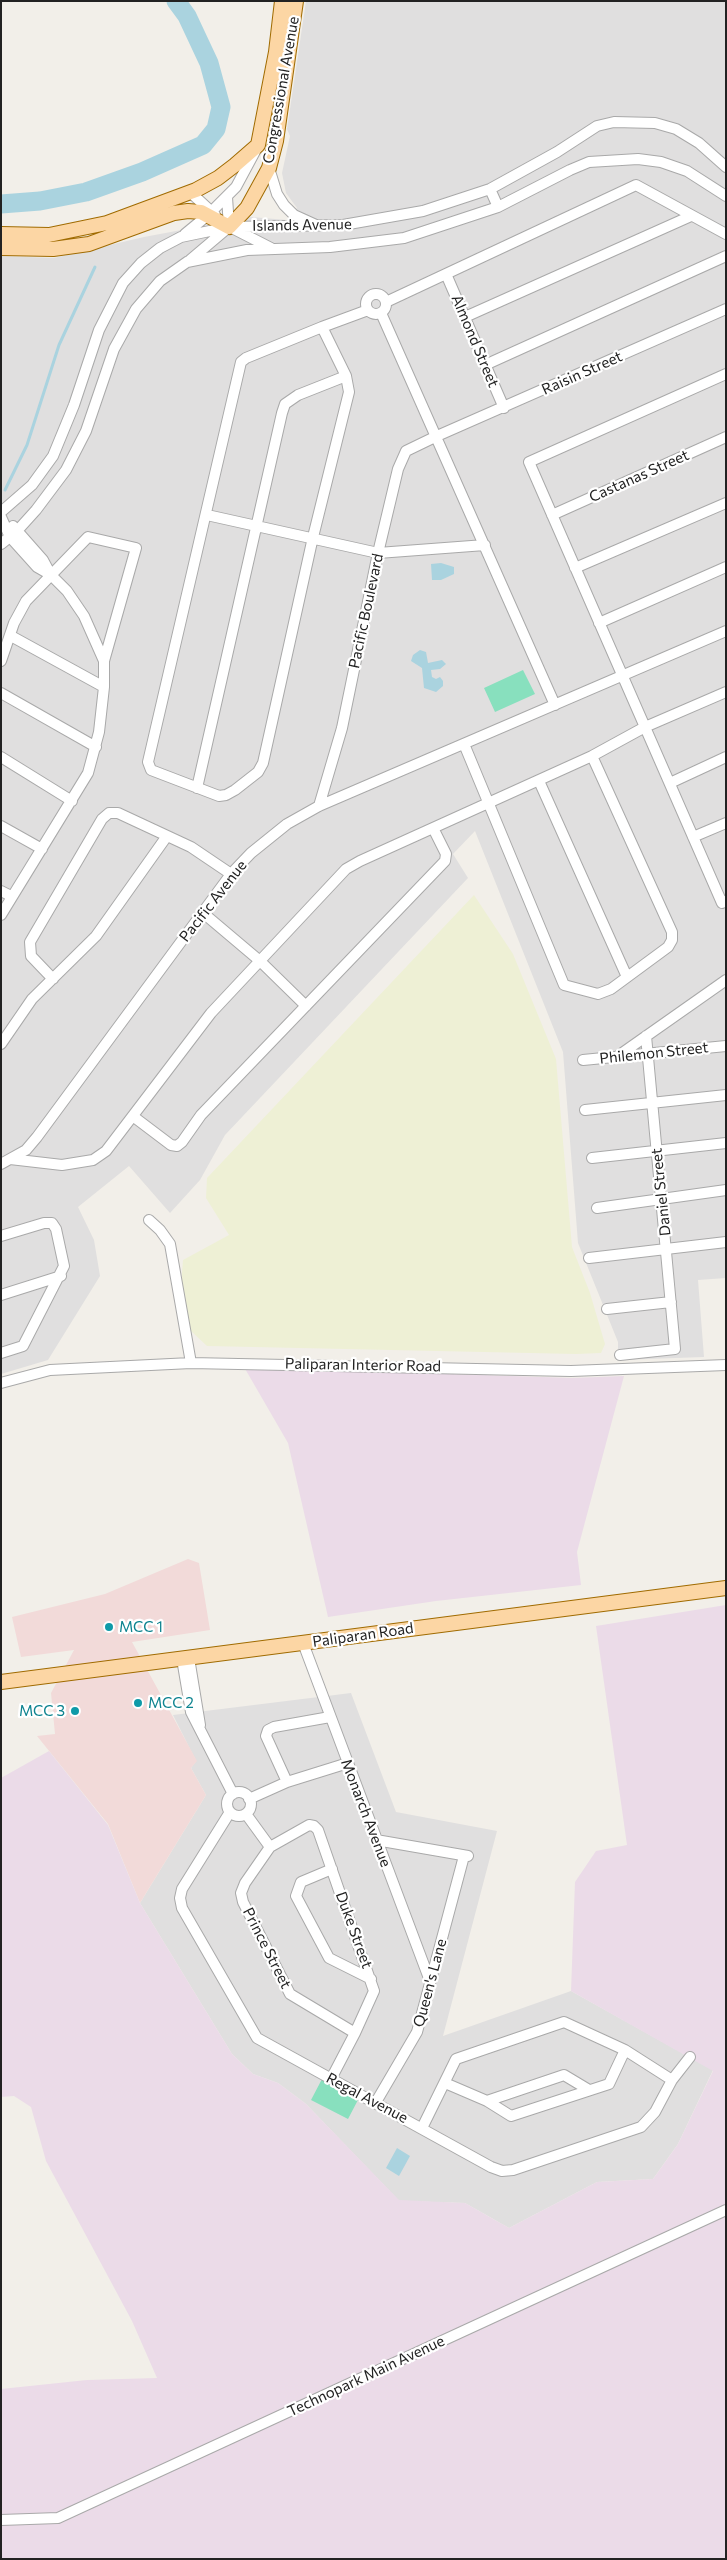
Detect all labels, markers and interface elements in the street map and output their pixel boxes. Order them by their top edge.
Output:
street label: Congressional Avenue [259,15,303,165]
street label: Islands Avenue [252,215,352,235]
street label: Almond Street [447,292,503,390]
street label: Raisin Street [539,347,625,399]
street label: Castanas Street [586,446,692,506]
street label: Pacific Boulevard [345,552,387,670]
street label: Pacific Avenue [176,857,250,945]
street label: Philemon Street [599,1038,709,1068]
street label: Daniel Street [647,1147,675,1237]
street label: Paliparan Interior Road [285,1355,441,1375]
place label: MCC 1 [119,1618,163,1636]
street label: Paliparan Road [311,1619,415,1651]
marker: MCC 1 [103,1621,115,1633]
place label: MCC 2 [148,1694,194,1712]
marker: MCC 2 [132,1697,144,1709]
place label: MCC 3 [19,1702,65,1720]
marker: MCC 3 [69,1705,81,1717]
street label: Monarch Avenue [337,1756,395,1870]
street label: Duke Street [332,1889,376,1971]
street label: Prince Street [239,1905,295,1991]
street label: Queen's Lane [410,1937,450,2029]
street label: Regal Avenue [323,2069,411,2127]
street label: Technopark Main Avenue [285,2332,447,2420]

